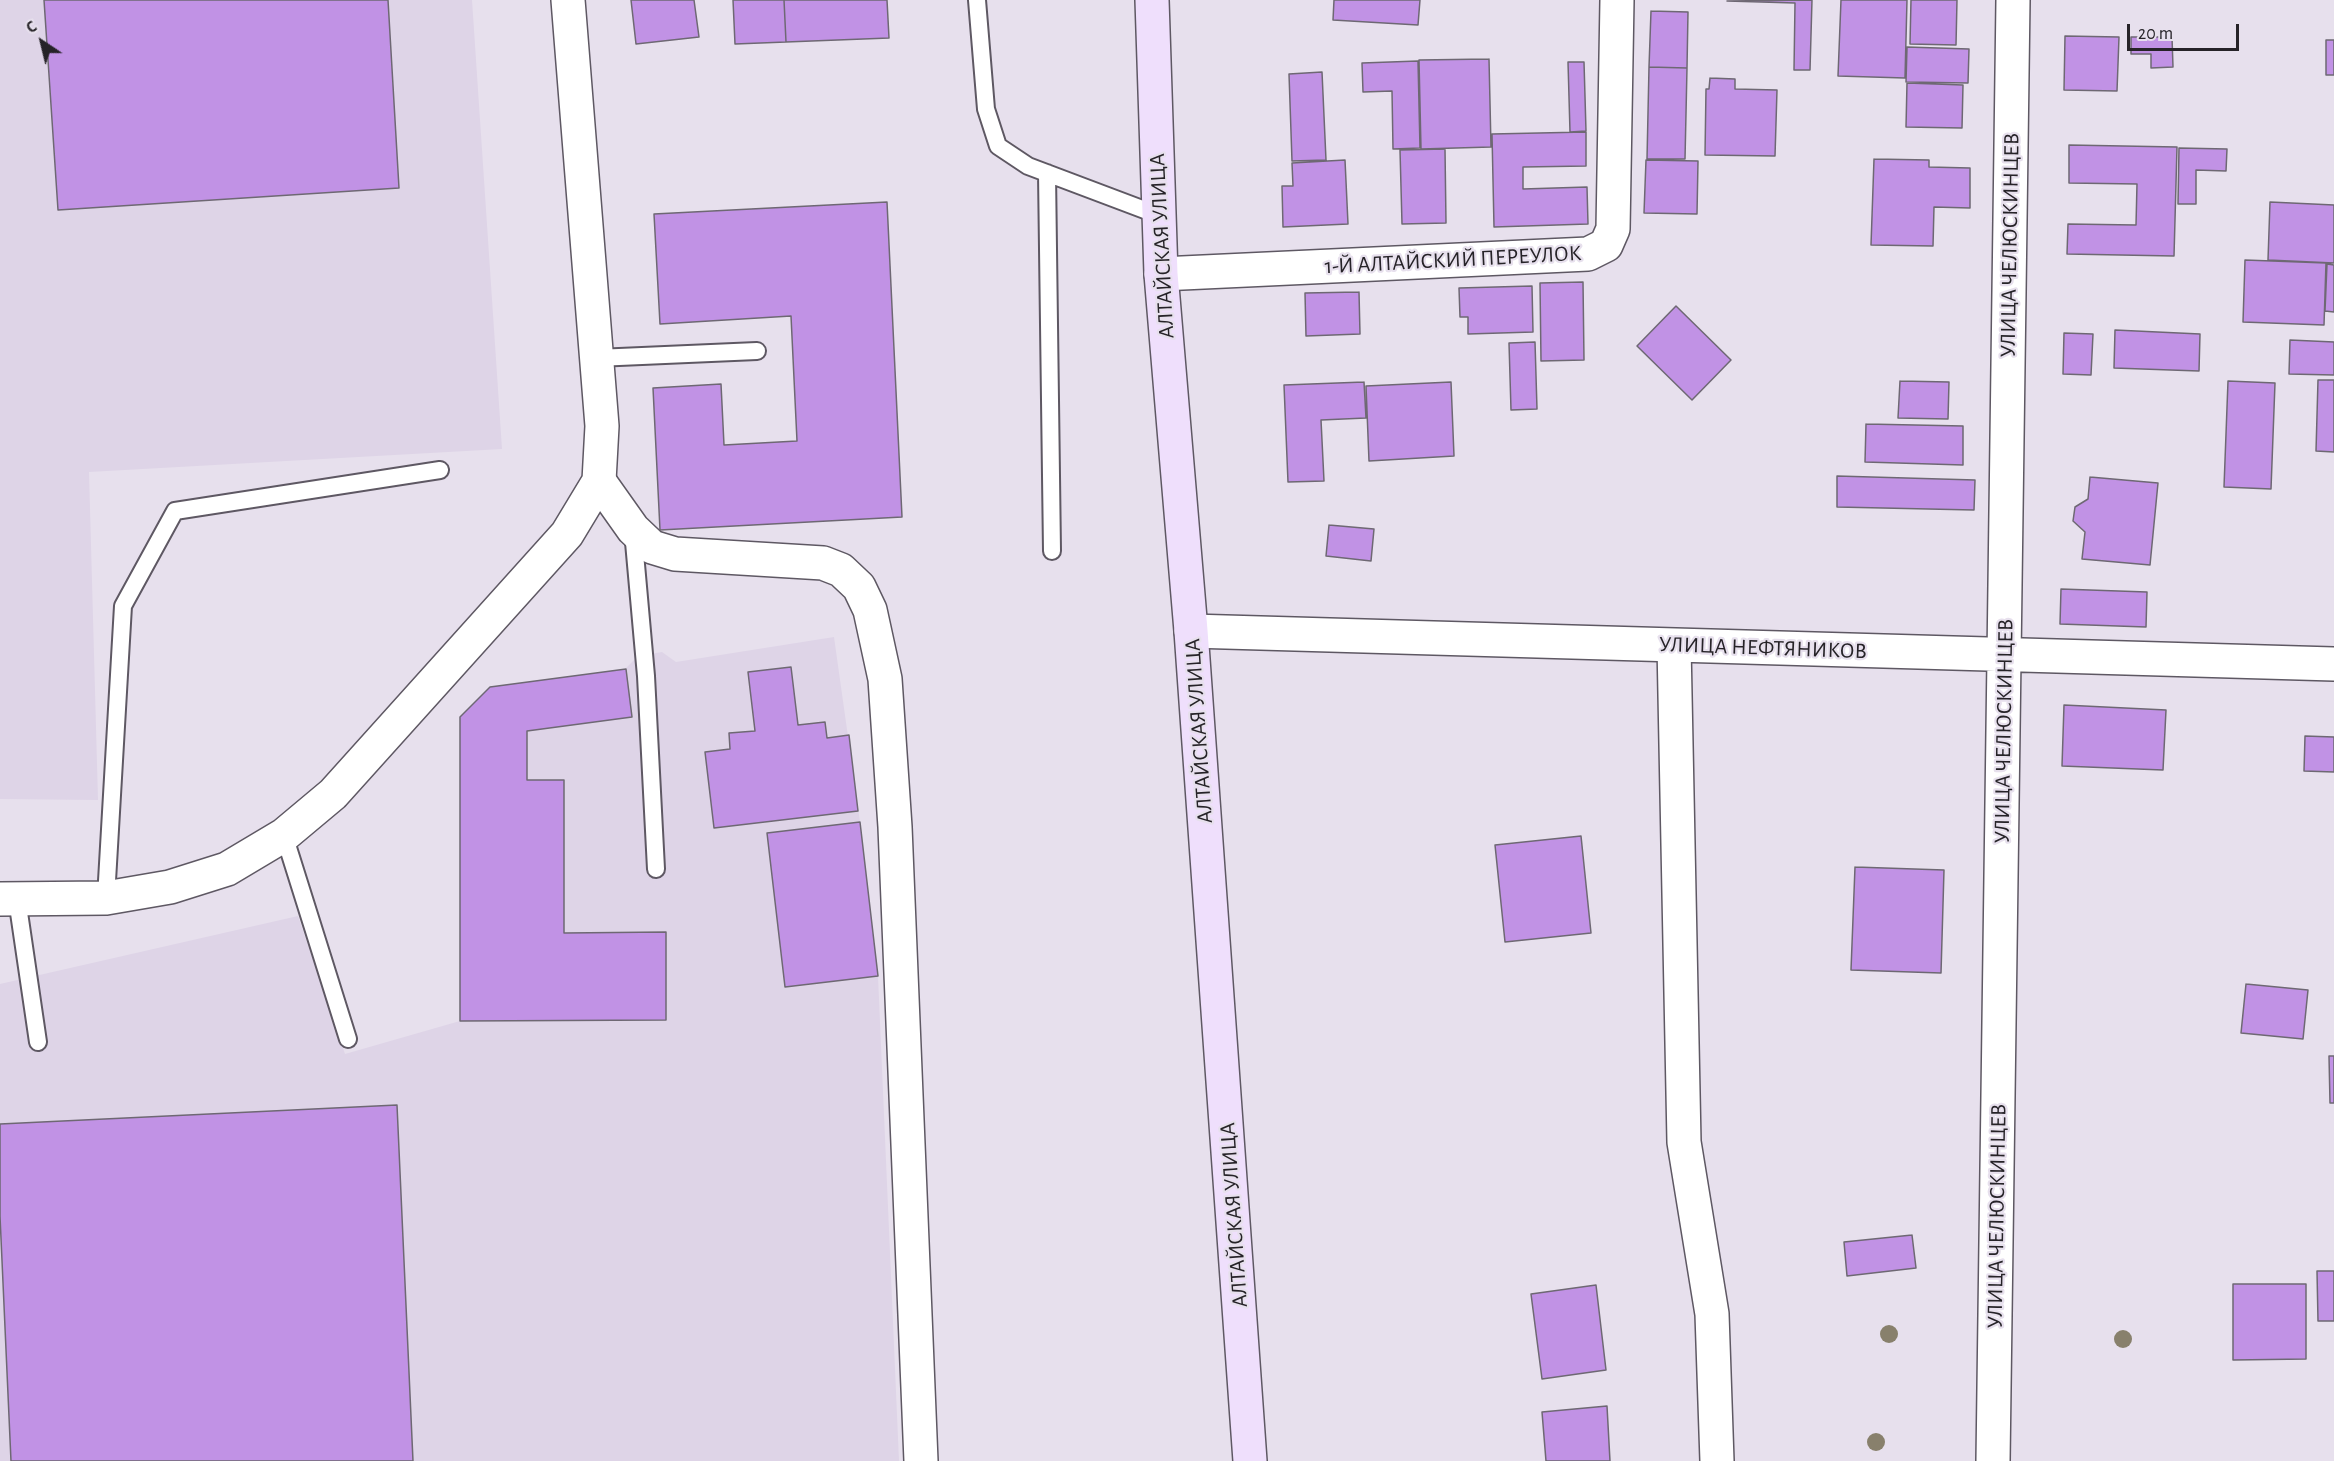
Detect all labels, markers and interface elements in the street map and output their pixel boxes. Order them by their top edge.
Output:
north arrow [12,12,72,72]
scale bar [2130,12,2242,50]
text: С [23,18,40,36]
text: 20 m [2138,25,2173,43]
street label: УЛИЦА ЧЕЛЮСКИНЦЕВ [1995,132,2025,358]
street label: АЛТАЙСКАЯ УЛИЦА [1144,153,1180,339]
street label: 1-Й АЛТАЙСКИЙ ПЕРЕУЛОК [1324,240,1582,280]
street label: УЛИЦА ЧЕЛЮСКИНЦЕВ [1989,618,2019,844]
street label: УЛИЦА НЕФТЯНИКОВ [1659,631,1867,665]
street label: АЛТАЙСКАЯ УЛИЦА [1179,638,1219,824]
street label: УЛИЦА ЧЕЛЮСКИНЦЕВ [1982,1103,2012,1329]
street label: АЛТАЙСКАЯ УЛИЦА [1214,1122,1254,1308]

